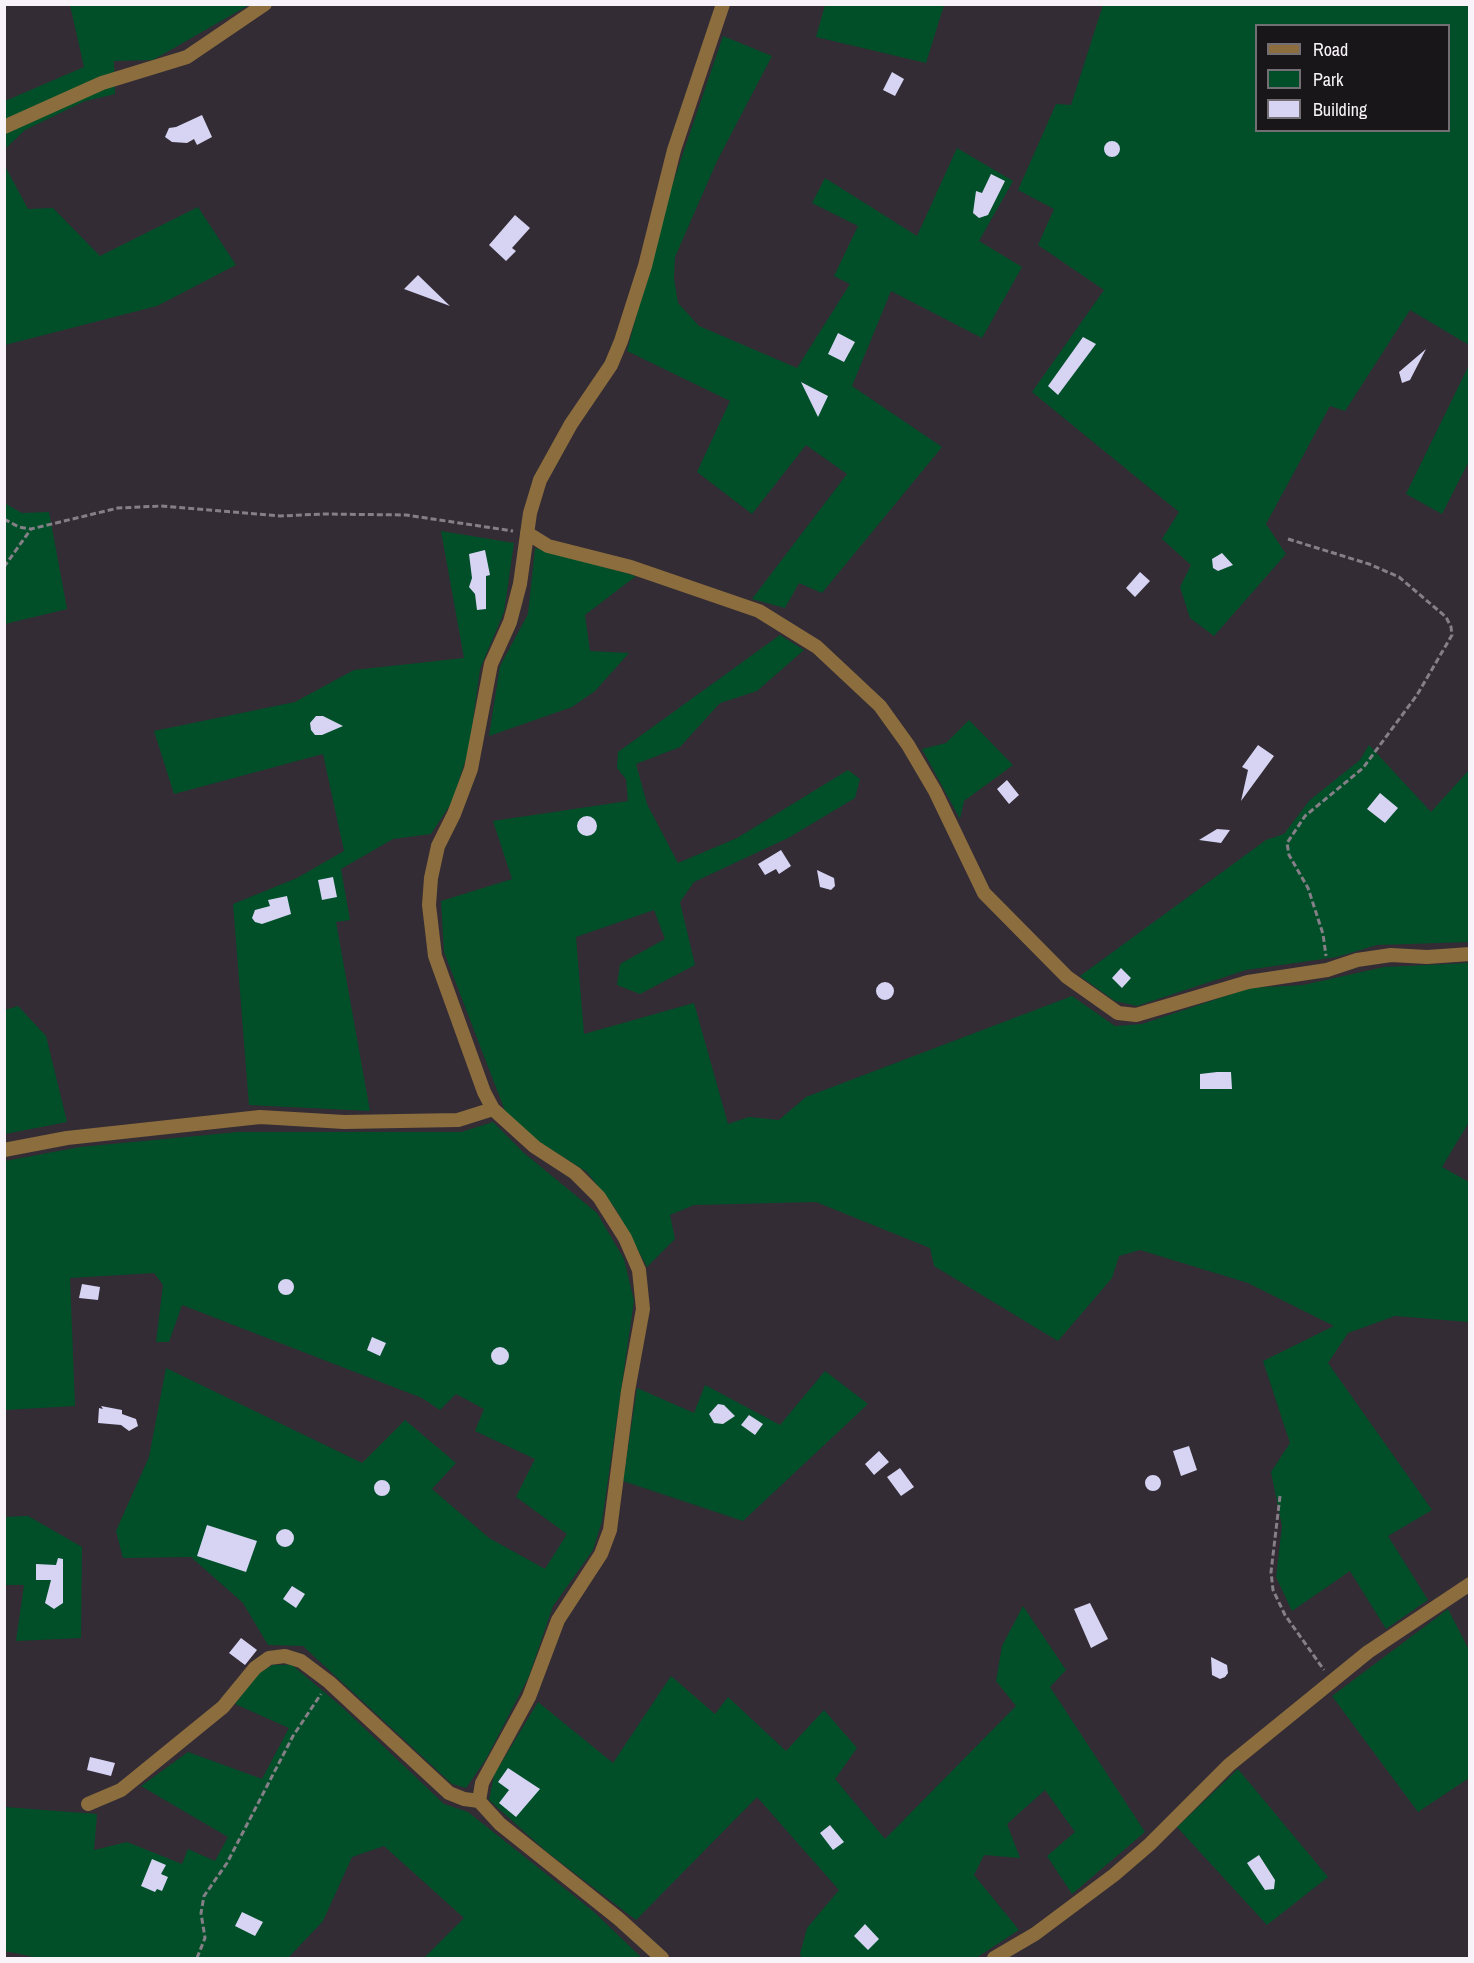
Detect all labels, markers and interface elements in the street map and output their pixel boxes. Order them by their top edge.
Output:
legend [1255,24,1450,132]
text: Road [1313,37,1348,62]
text: Park [1313,67,1343,92]
text: Building [1313,97,1367,122]

